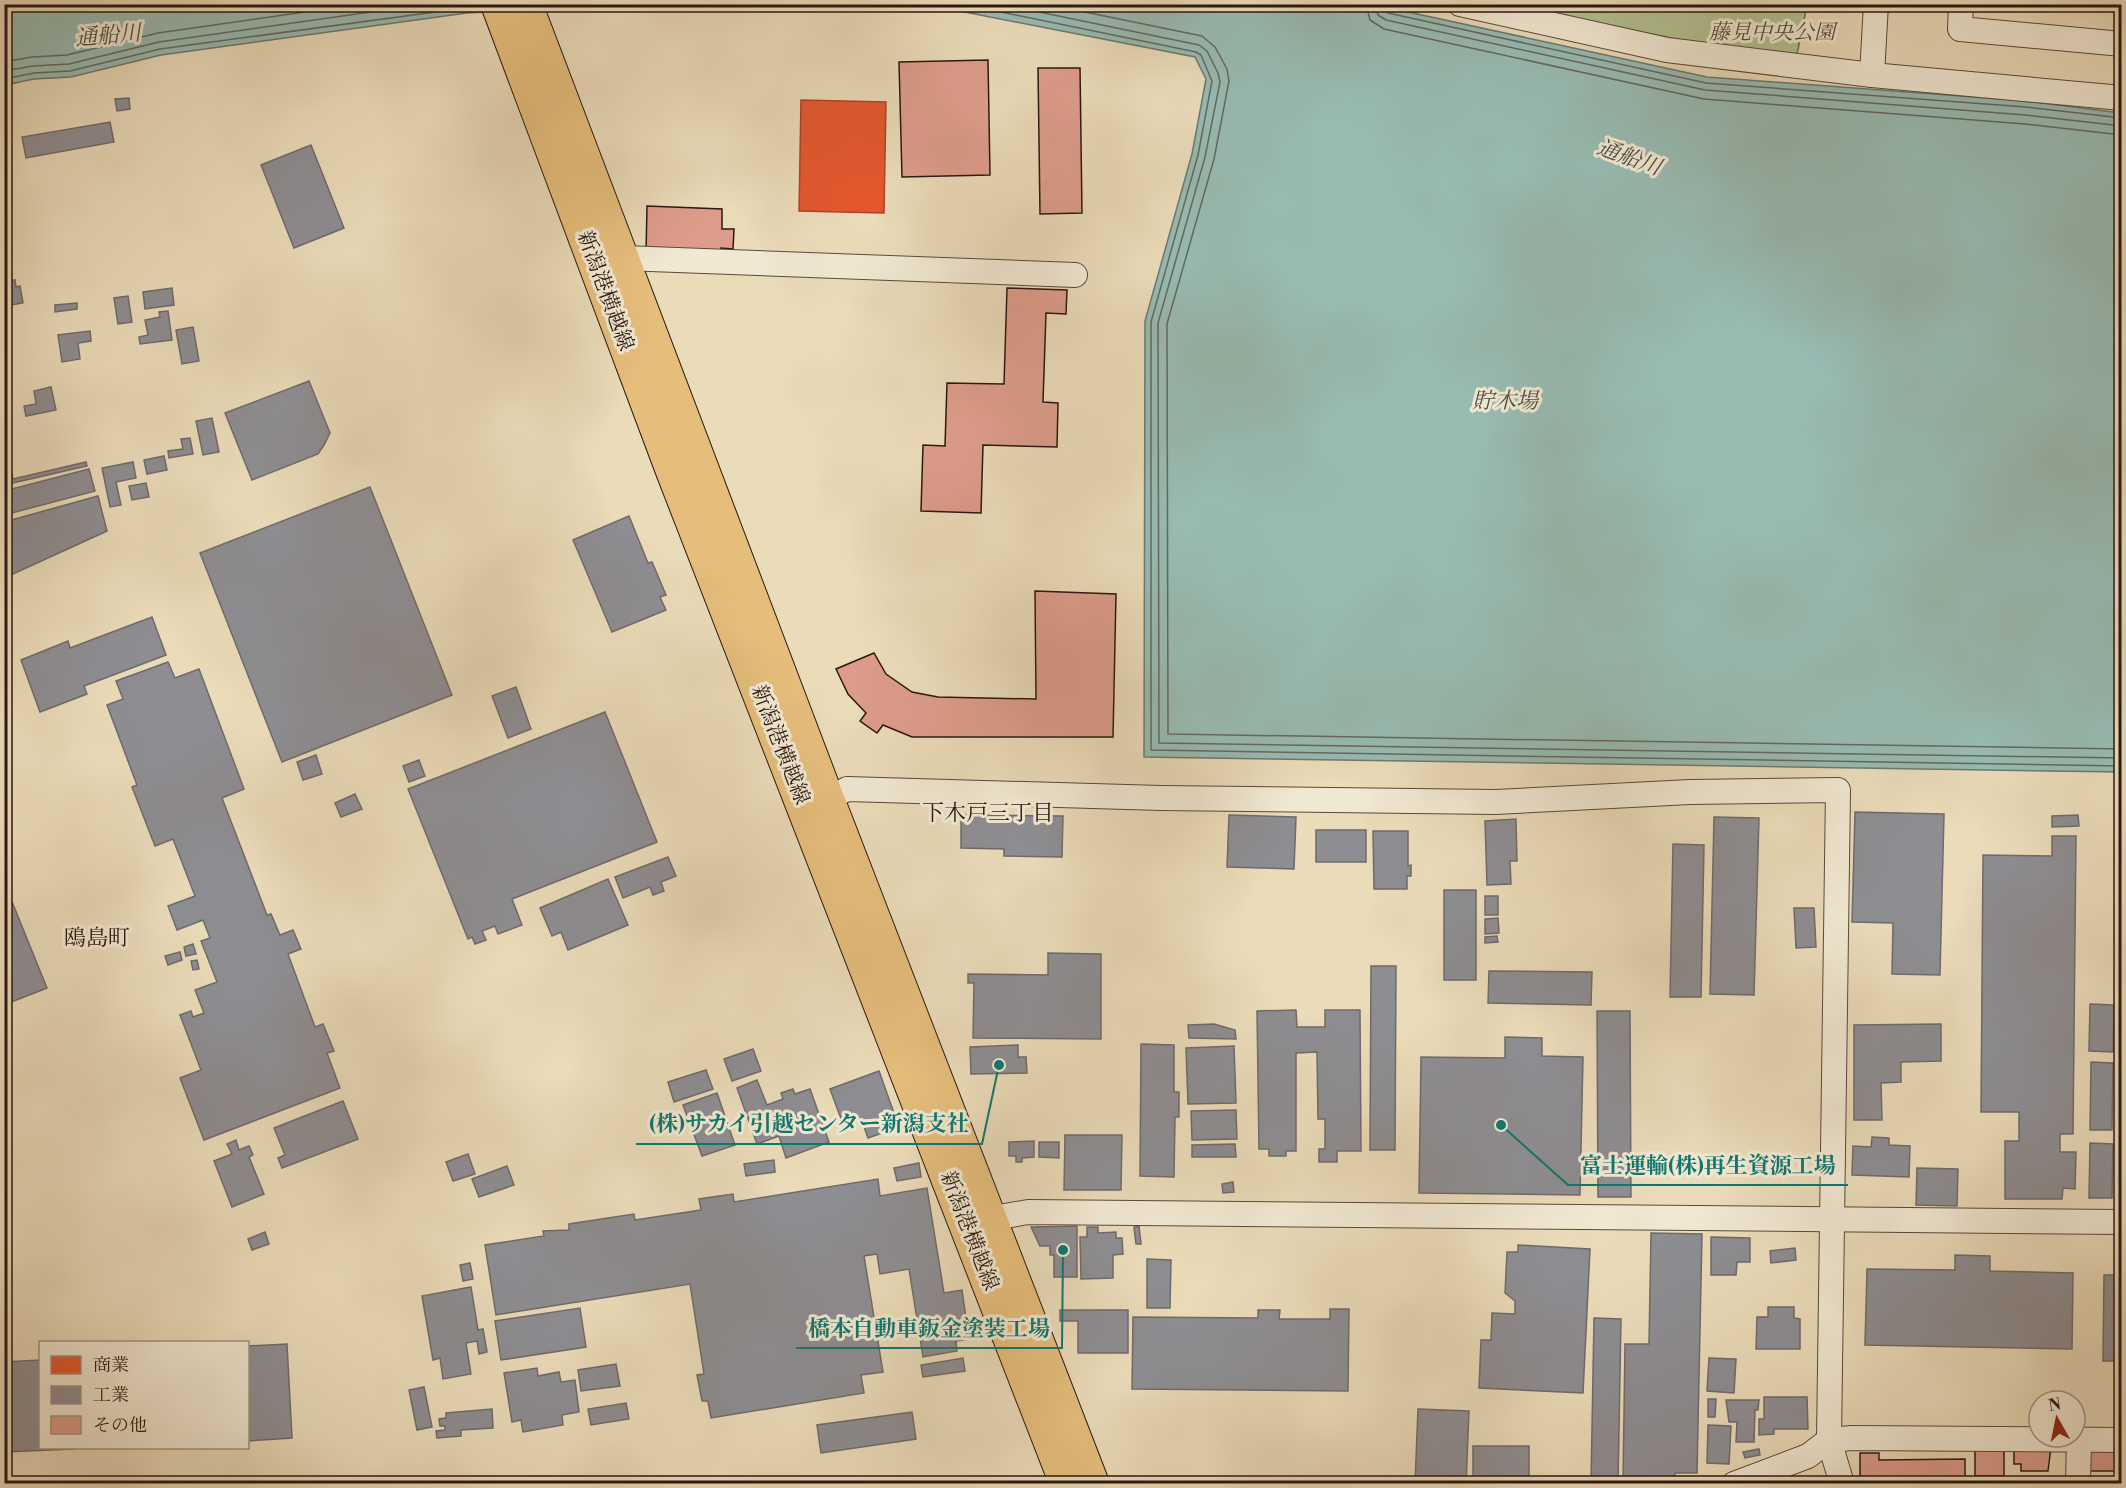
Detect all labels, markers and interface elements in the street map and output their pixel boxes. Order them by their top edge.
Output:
water label: 通船川 [74,20,144,52]
park label: 藤見中央公園 [1709,20,1838,46]
water label: 通船川 [1593,134,1666,183]
street label: 新潟港横越線 [571,227,639,355]
water label: 貯木場 [1472,388,1540,415]
street label: 新潟港横越線 [745,682,815,808]
district label: 下木戸三丁目 [922,800,1054,827]
district label: 鴎島町 [64,925,130,952]
callout: (株)サカイ引越センター新潟支社 [636,1104,982,1144]
text: (株)サカイ引越センター新潟支社 [649,1111,969,1138]
callout: 富士運輸(株)再生資源工場 [1568,1145,1848,1185]
text: 富士運輸(株)再生資源工場 [1580,1153,1836,1180]
street label: 新潟港横越線 [934,1168,1004,1294]
callout: 橋本自動車鈑金塗装工場 [796,1308,1062,1348]
text: 橋本自動車鈑金塗装工場 [808,1316,1050,1343]
legend [39,1341,249,1449]
text: 商業 [93,1354,129,1377]
text: 工業 [93,1384,129,1407]
north arrow [2027,1389,2087,1449]
text: N [2047,1394,2063,1416]
text: その他 [93,1414,147,1437]

